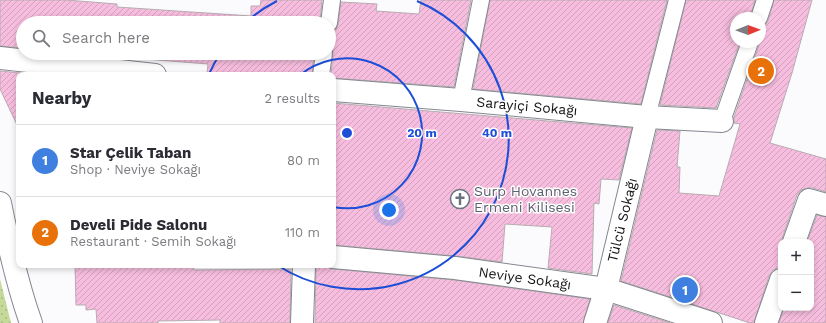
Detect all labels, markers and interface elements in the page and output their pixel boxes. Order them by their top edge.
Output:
north arrow [730,12,766,48]
search box [16,16,336,60]
icon: search [30,27,52,49]
text: Search here [62,29,150,47]
pin: 2 [748,56,774,86]
text: Nearby [32,88,91,108]
text: 2 results [265,91,320,106]
street label: Sarayiçi Sokağı [476,94,578,118]
centre of rings [340,126,354,140]
text: 20 m [407,126,437,140]
text: 40 m [482,126,512,140]
text: Star Çelik Taban [70,144,191,162]
text: 1 [42,153,48,168]
text: 80 m [287,153,320,168]
text: Shop · Neviye Sokağı [70,162,201,177]
street label: Tülcü Sokağı [604,176,640,264]
place label: Surp Hovannes Ermeni Kilisesi [474,183,577,215]
church icon: Surp Hovannes Ermeni Kilisesi [449,188,471,210]
your location [379,200,399,220]
text: Develi Pide Salonu [70,216,207,234]
text: 2 [41,225,49,240]
text: 110 m [285,225,320,240]
text: Restaurant · Semih Sokağı [70,234,237,249]
map controls [778,239,814,311]
button: + [778,239,814,275]
street label: Neviye Sokağı [478,264,572,292]
pin: 1 [672,275,698,305]
button: − [778,275,814,311]

